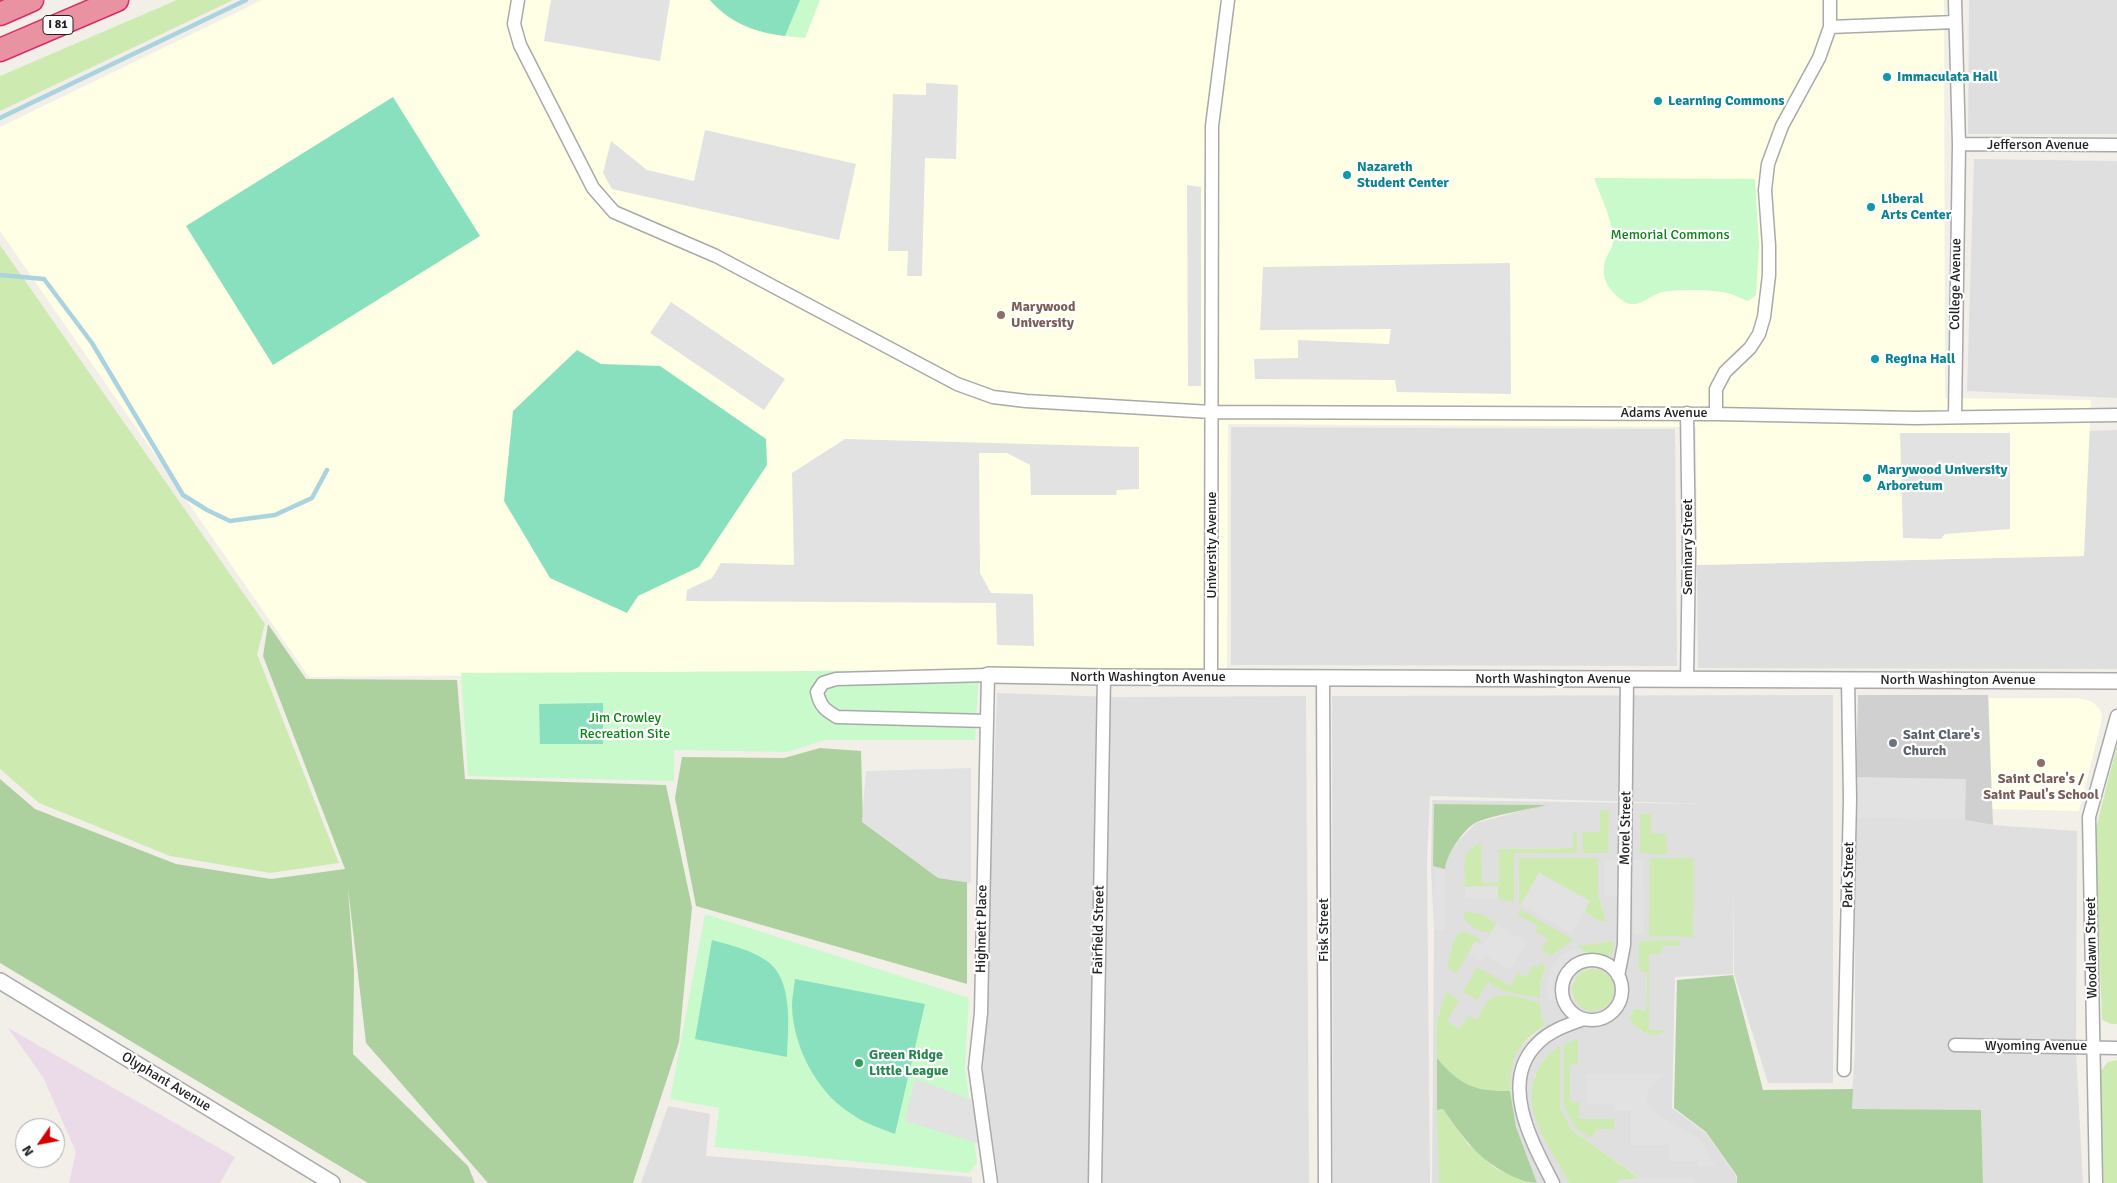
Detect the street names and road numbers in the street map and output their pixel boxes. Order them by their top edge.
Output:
road number: I 81 [43,16,73,34]
street label: Jefferson Avenue [1987,137,2089,153]
street label: College Avenue [1947,238,1965,330]
street label: Adams Avenue [1620,405,1708,421]
street label: University Avenue [1204,491,1220,599]
street label: Seminary Street [1680,499,1696,595]
street label: North Washington Avenue [1070,669,1226,685]
street label: North Washington Avenue [1475,671,1631,687]
street label: North Washington Avenue [1880,672,2036,688]
street label: Morel Street [1617,791,1635,865]
street label: Park Street [1840,842,1858,908]
street label: Highnett Place [973,885,991,973]
street label: Fairfield Street [1090,885,1108,975]
street label: Woodlawn Street [2083,897,2101,999]
street label: Fisk Street [1316,898,1332,962]
street label: Wyoming Avenue [1985,1038,2087,1054]
street label: Olyphant Avenue [118,1049,214,1115]

